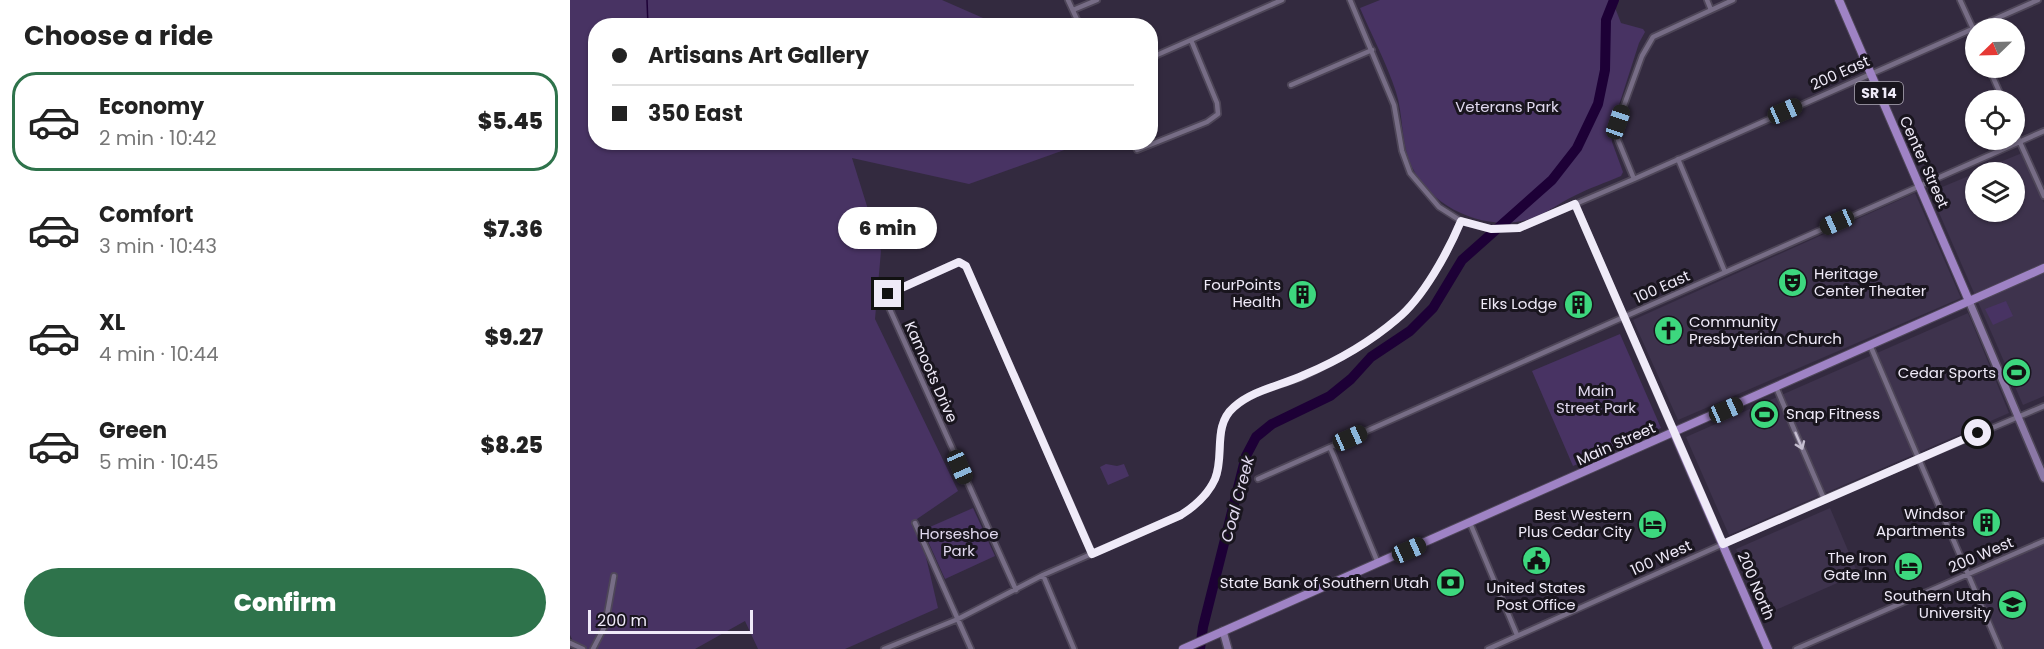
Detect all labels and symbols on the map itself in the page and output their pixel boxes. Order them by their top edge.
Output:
north arrow [1965,18,2025,78]
street label: 200 East [1807,50,1873,95]
road number: SR 14 [1855,82,1903,104]
car [1765,95,1805,127]
park label: Veterans Park [1455,96,1559,117]
car [1604,102,1632,142]
street label: Center Street [1895,112,1954,211]
car [1817,206,1857,238]
callout: 6 min [838,207,938,249]
place label: Heritage Center Theater [1814,263,1927,301]
street label: 100 East [1631,265,1693,308]
theatre icon: Heritage Center Theater [1777,267,1809,299]
place label: FourPoints Health [1204,274,1281,312]
building icon: FourPoints Health [1286,278,1318,310]
route end [874,280,901,307]
building icon: Elks Lodge [1562,288,1594,320]
place label: Elks Lodge [1480,293,1557,314]
place label: Community Presbyterian Church [1689,311,1842,349]
church icon: Community Presbyterian Church [1652,315,1684,347]
street label: Kamoots Drive [900,318,963,426]
sports icon: Cedar Sports [2001,357,2033,389]
place label: Cedar Sports [1898,362,1996,383]
park label: Main Street Park [1556,380,1636,418]
car [1706,394,1746,426]
sports icon: Snap Fitness [1749,398,1781,430]
place label: Snap Fitness [1786,403,1880,424]
street label: Main Street [1573,417,1659,470]
route start [1964,419,1991,446]
car [1330,422,1370,454]
one-way arrow [1794,432,1805,450]
car [944,447,976,487]
water label: Coal Creek [1215,453,1260,545]
place label: Windsor Apartments [1876,503,1965,541]
place label: Best Western Plus Cedar City [1518,504,1633,542]
building icon: Windsor Apartments [1970,507,2002,539]
hotel icon: Best Western Plus Cedar City [1637,508,1669,540]
park label: Horseshoe Park [919,523,999,561]
street label: 200 West [1945,531,2017,578]
car [1389,534,1429,566]
street label: 100 West [1627,535,1695,580]
public building icon: United States Post Office [1520,545,1552,577]
place label: The Iron Gate Inn [1824,547,1887,585]
street label: 200 North [1733,548,1780,623]
hotel icon: The Iron Gate Inn [1892,551,1924,583]
bank icon: State Bank of Southern Utah [1434,567,1466,599]
place label: State Bank of Southern Utah [1220,572,1429,593]
place label: United States Post Office [1486,577,1586,615]
place label: Southern Utah University [1884,585,1992,623]
school or university icon: Southern Utah University [1996,589,2028,621]
scale bar [588,607,753,634]

